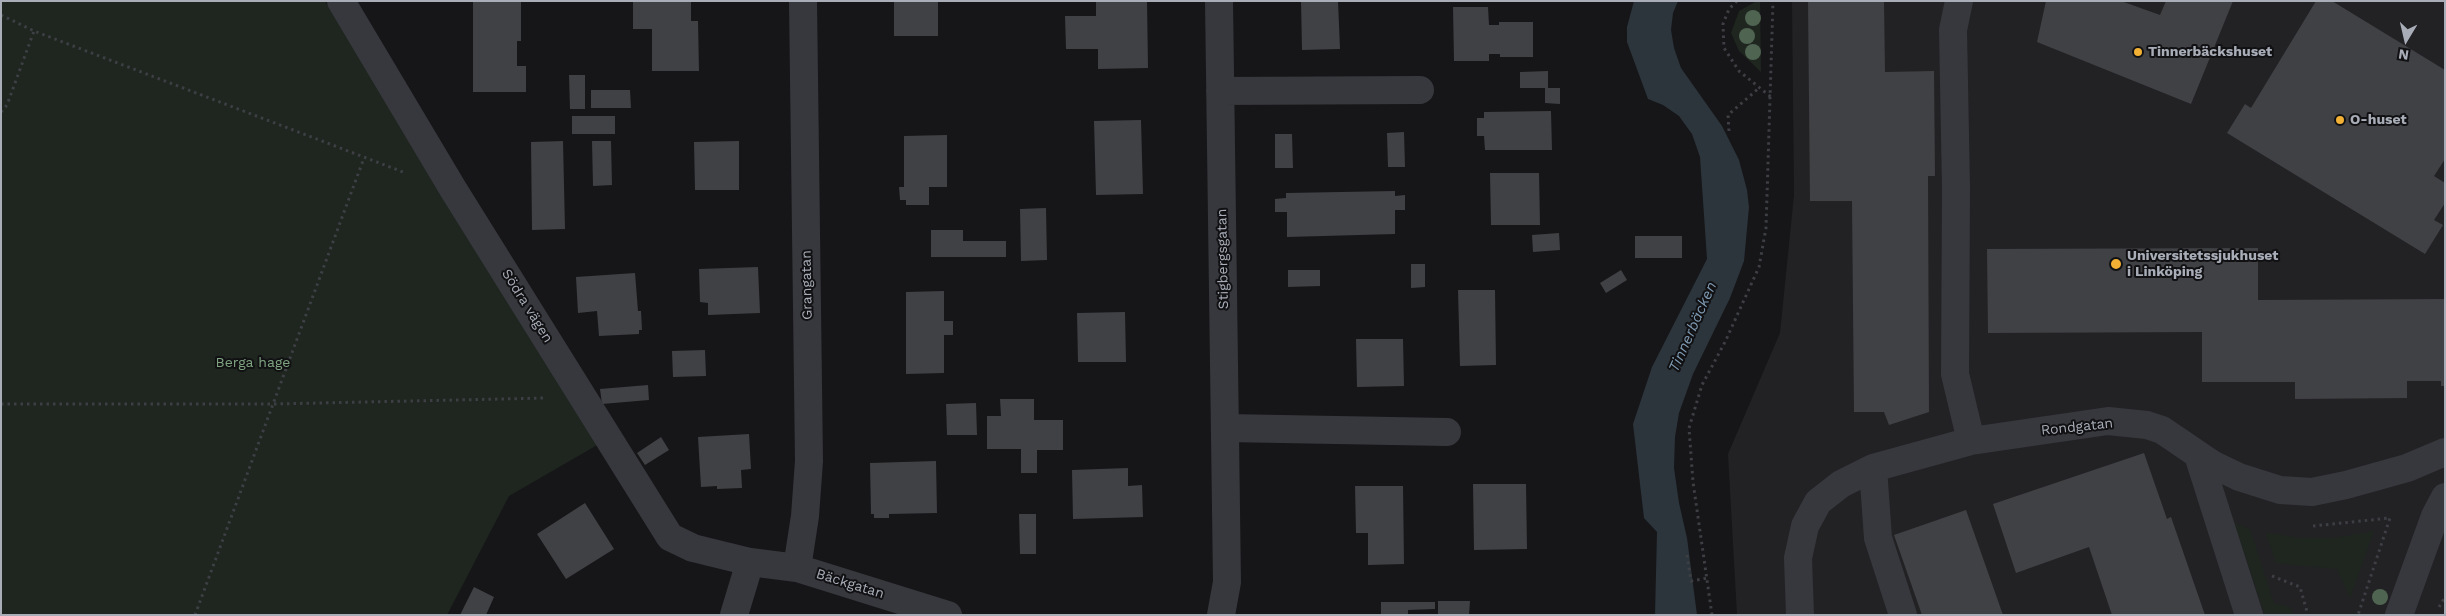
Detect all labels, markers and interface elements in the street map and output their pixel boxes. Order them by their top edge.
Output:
north arrow [2381,15,2431,65]
place label: Tinnerbäckshuset [2148,44,2272,60]
marker: Tinnerbäckshuset [2132,46,2144,58]
text: N [2397,46,2410,64]
place label: O-huset [2350,112,2407,128]
marker: O-huset [2334,114,2346,126]
street label: Stigbergsgatan [1214,209,1232,309]
place label: Universitetssjukhuset i Linköping [2127,248,2278,280]
street label: Grangatan [798,250,816,320]
marker: Universitetssjukhuset i Linköping [2109,257,2123,271]
street label: Södra vägen [498,266,556,346]
water label: Tinnerbäcken [1665,279,1721,375]
park label: Berga hage [216,355,290,371]
street label: Rondgatan [2040,415,2114,439]
street label: Bäckgatan [814,566,886,602]

